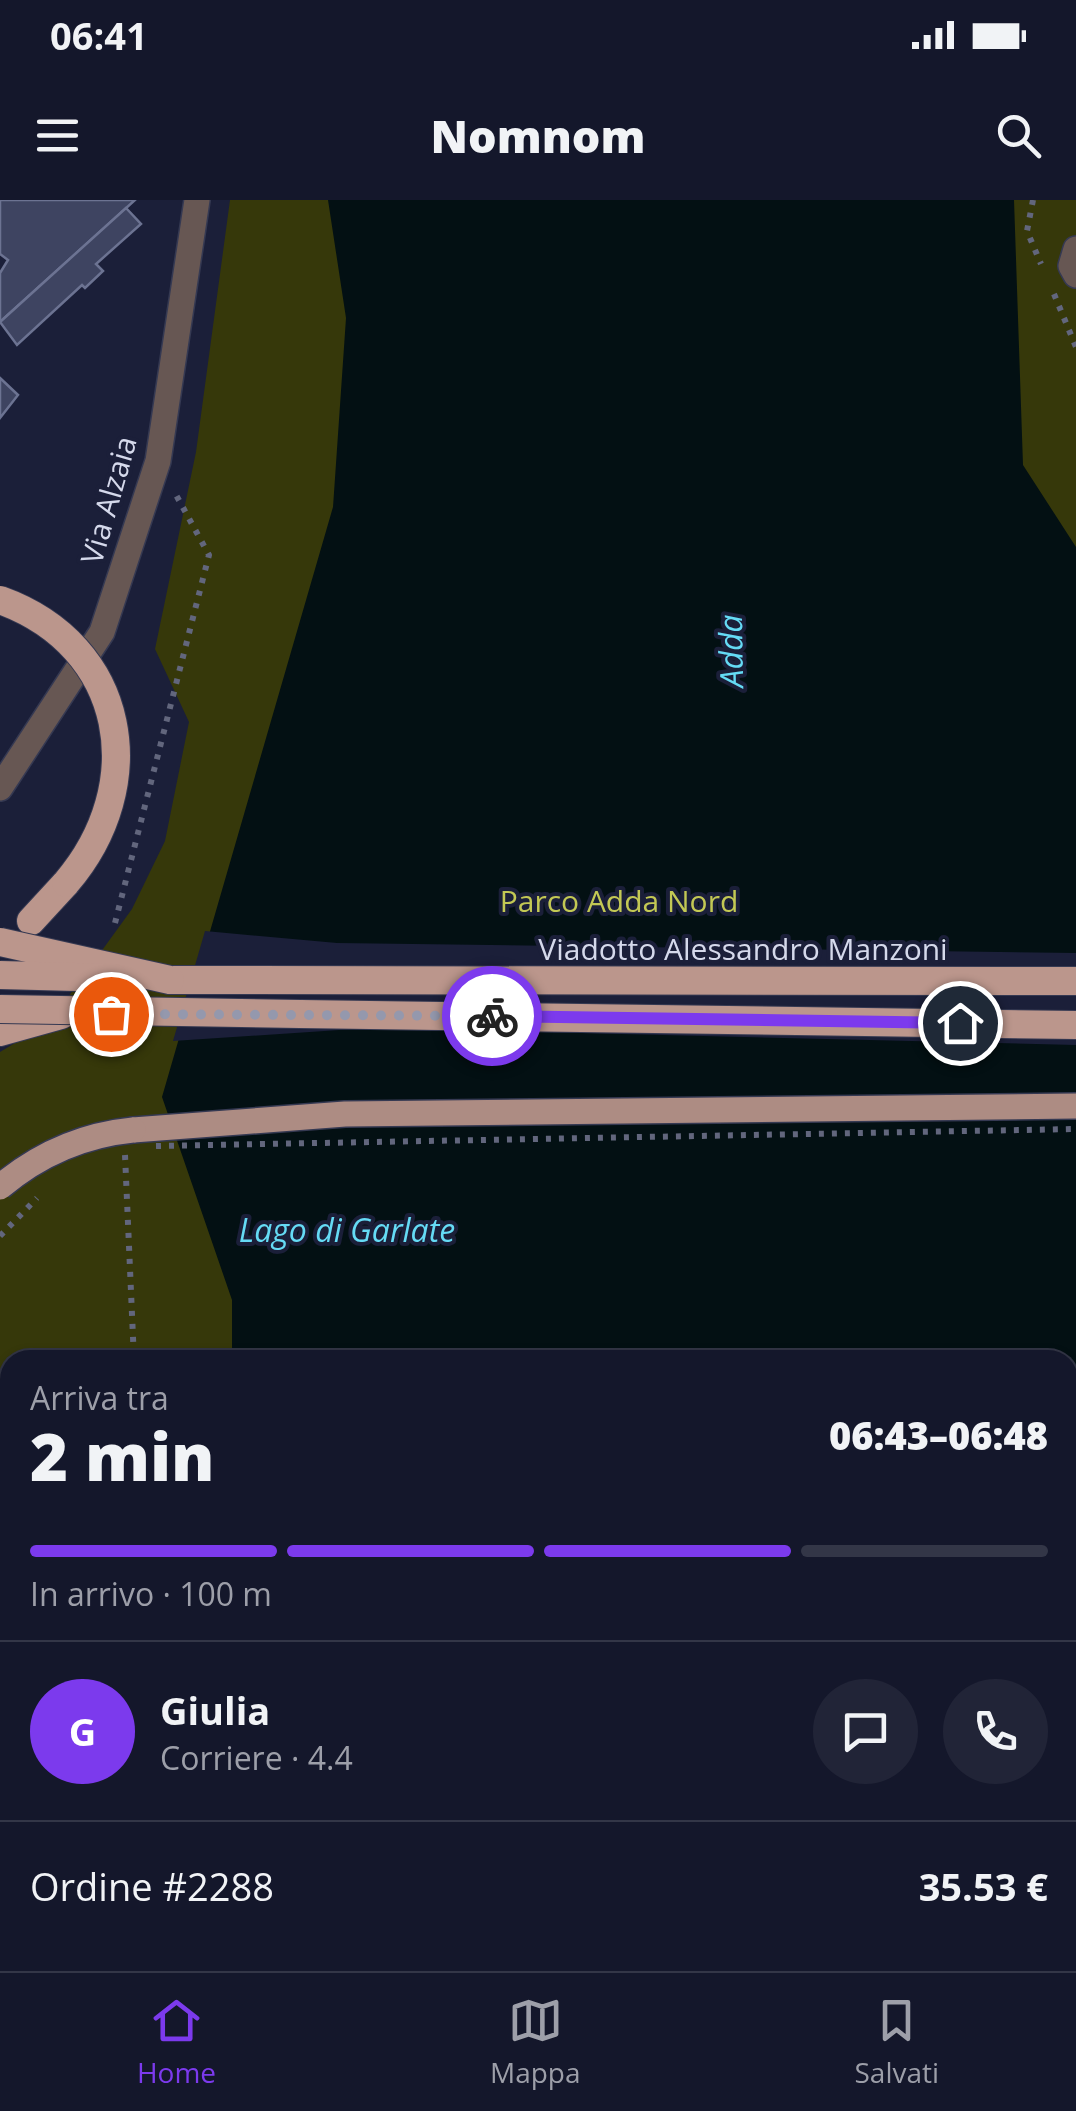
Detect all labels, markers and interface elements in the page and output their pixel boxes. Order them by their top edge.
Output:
text: 06:41 [50,9,148,61]
text: Nomnom [430,105,646,166]
icon: menu [30,108,85,163]
icon: search [991,108,1046,163]
street label: Via Alzaia [70,431,146,569]
water label: Adda [708,614,752,690]
park label: Parco Adda Nord [500,880,738,921]
street label: Viadotto Alessandro Manzoni [538,928,948,969]
courier [442,966,542,1066]
pin [69,972,154,1057]
pin [918,981,1003,1066]
icon: bag [84,987,139,1042]
icon: bike [465,989,520,1044]
icon: home [933,996,988,1051]
water label: Lago di Garlate [239,1208,455,1251]
text: Arriva tra [30,1376,169,1419]
text: 06:43–06:48 [829,1409,1048,1461]
text: 2 min [30,1412,215,1500]
text: In arrivo · 100 m [30,1572,272,1615]
button: chat [813,1679,918,1784]
button: phone [943,1679,1048,1784]
text: Giulia [160,1684,270,1736]
text: G [69,1705,96,1757]
text: Corriere · 4.4 [160,1736,353,1779]
text: Ordine #2288 [30,1860,274,1912]
text: 35.53 € [919,1860,1048,1912]
tab: Home [137,1993,216,2091]
tab: Mappa [490,1993,581,2091]
tab: Salvati [854,1993,939,2091]

